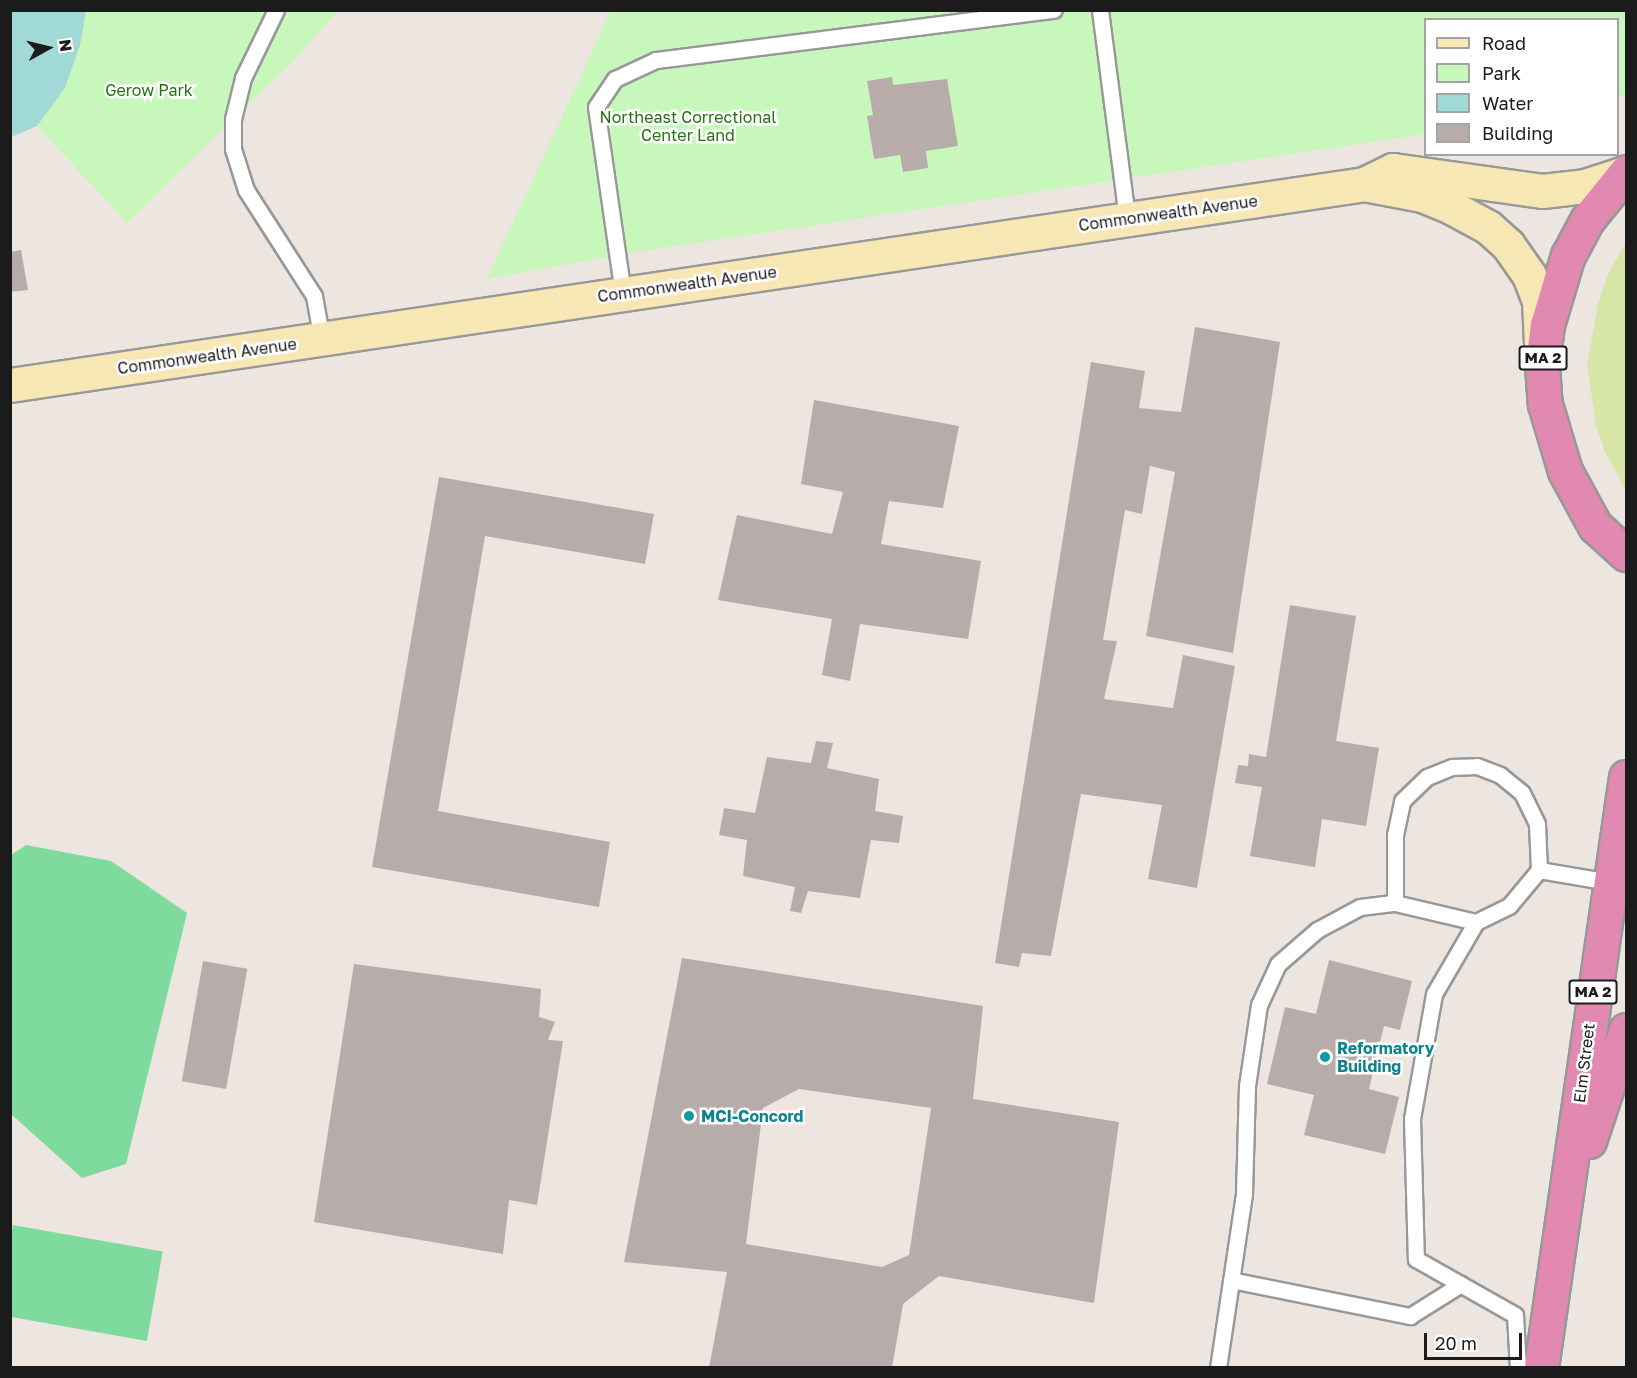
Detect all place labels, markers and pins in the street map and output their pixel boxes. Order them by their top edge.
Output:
place label: Reformatory Building [1337,1038,1434,1076]
marker: Reformatory Building [1318,1050,1332,1064]
place label: MCI-Concord [701,1106,803,1126]
marker: MCI-Concord [682,1109,696,1123]

